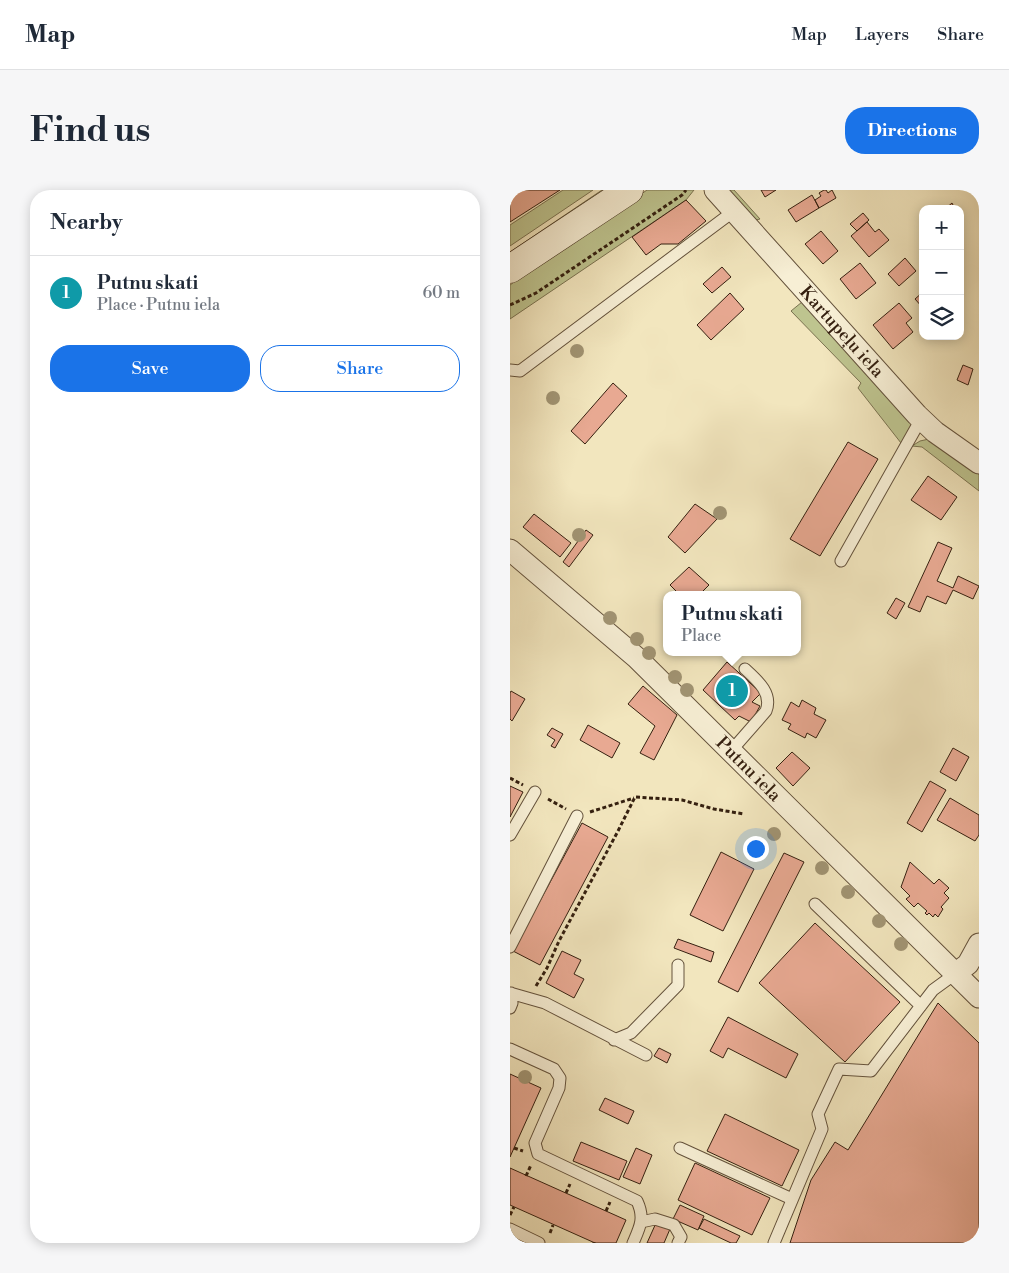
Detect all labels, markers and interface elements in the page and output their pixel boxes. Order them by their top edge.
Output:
text: Map [25,20,75,50]
text: Map [792,23,827,46]
text: Layers [855,23,909,46]
text: Share [937,23,984,46]
button: Directions [845,107,979,154]
text: Find us [30,109,150,152]
map controls [919,205,964,340]
button: + [919,205,964,250]
text: Nearby [50,210,123,236]
button: − [919,250,964,295]
text: Putnu skati [97,271,198,295]
street label: Kartupeļu iela [794,281,890,383]
text: 1 [62,283,70,303]
text: 60 m [422,283,460,303]
text: Place · Putnu iela [97,295,220,315]
button: layers [919,295,964,340]
button: Save [50,345,250,392]
button: Share [260,345,460,392]
popup [663,591,801,656]
text: Putnu skati [681,602,783,626]
text: Place [681,626,721,646]
pin: 1 [716,672,748,710]
street label: Putnu iela [711,732,787,807]
your location [743,836,769,862]

